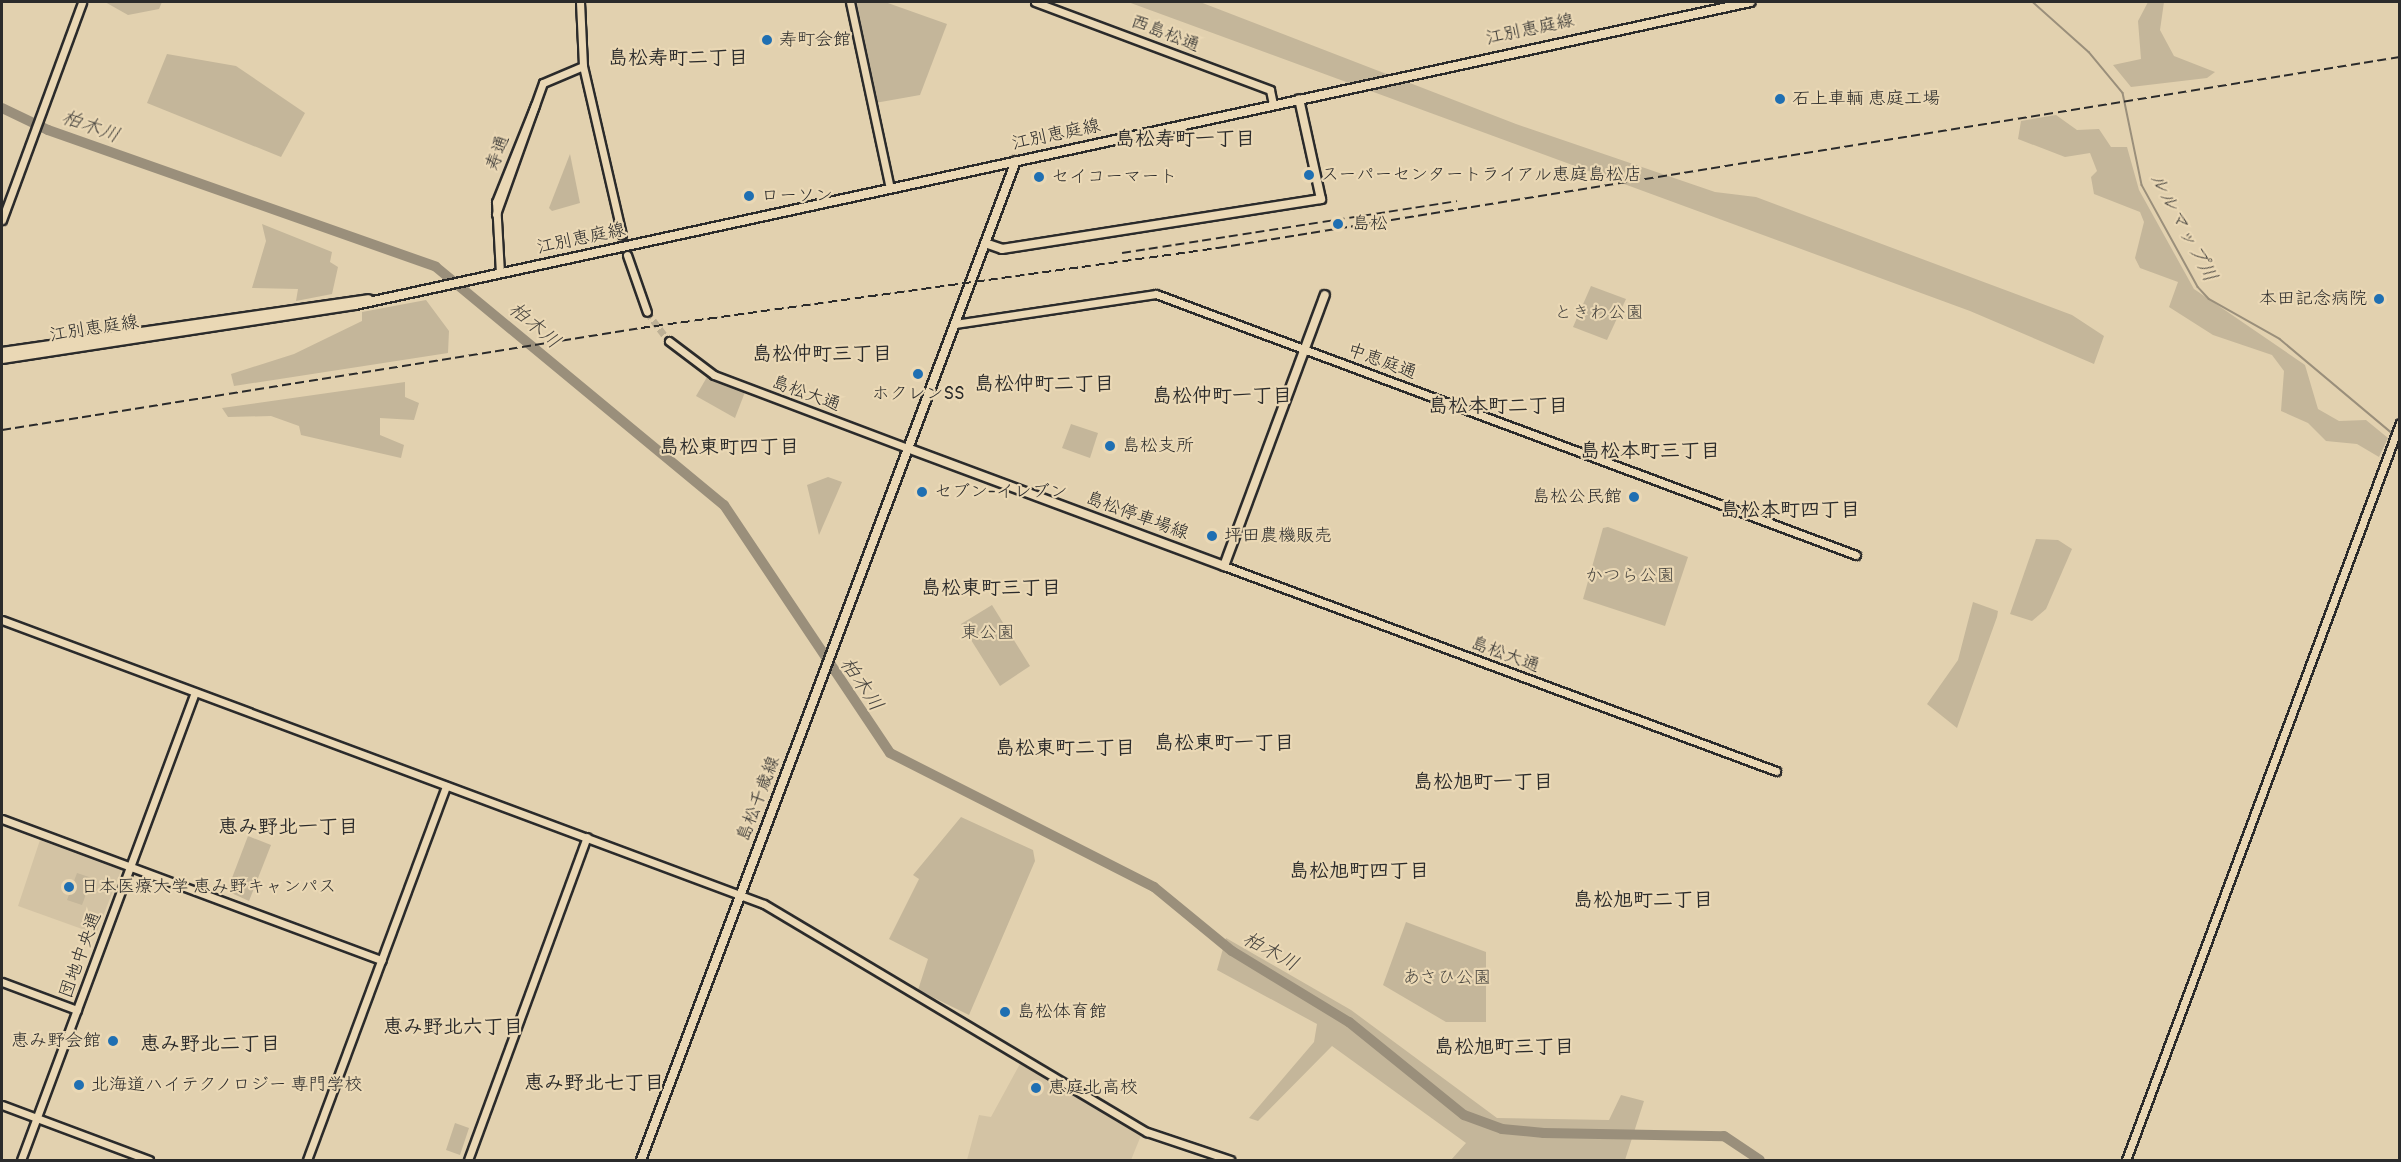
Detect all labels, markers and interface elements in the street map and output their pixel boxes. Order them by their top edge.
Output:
street label: 江別恵庭線 [1484,10,1576,50]
street label: 西島松通 [1128,11,1202,57]
place label: 寿町会館 [779,29,851,51]
marker: 寿町会館 [760,33,774,47]
district label: 島松寿町二丁目 [608,45,748,69]
place label: 石上車輌 恵庭工場 [1792,88,1940,110]
marker: 石上車輌 恵庭工場 [1773,92,1787,106]
water label: 柏木川 [59,104,123,148]
street label: 江別恵庭線 [1010,115,1102,155]
district label: 島松寿町一丁目 [1115,126,1255,150]
street label: 寿通 [482,132,514,174]
place label: スーパーセンタートライアル恵庭島松店 [1321,164,1644,186]
place label: セイコーマート [1051,166,1177,188]
marker: スーパーセンタートライアル恵庭島松店 [1302,168,1316,182]
water label: ルルマップ川 [2145,168,2223,286]
marker: セイコーマート [1032,170,1046,184]
place label: ローソン [761,185,833,207]
marker: ローソン [742,189,756,203]
place label: 島松 [1352,213,1388,235]
marker: 島松 [1329,215,1347,233]
street label: 江別恵庭線 [535,219,627,259]
place label: 本田記念病院 [2259,288,2367,310]
marker: 本田記念病院 [2372,292,2386,306]
water label: 柏木川 [504,297,566,353]
park label: ときわ公園 [1554,302,1644,324]
street label: 江別恵庭線 [48,311,140,347]
street label: 中恵庭通 [1344,340,1420,384]
district label: 島松仲町三丁目 [752,341,892,365]
marker: ホクレンSS [911,367,925,381]
district label: 島松仲町二丁目 [974,371,1114,395]
street label: 島松大通 [768,372,844,416]
place label: ホクレンSS [872,383,964,405]
district label: 島松仲町一丁目 [1152,383,1292,407]
district label: 島松本町二丁目 [1428,393,1568,417]
district label: 島松東町四丁目 [659,434,799,458]
place label: 島松支所 [1122,435,1194,457]
district label: 島松本町三丁目 [1580,438,1720,462]
marker: 島松支所 [1103,439,1117,453]
place label: セブン-イレブン [934,481,1068,503]
marker: セブン-イレブン [915,485,929,499]
place label: 島松公民館 [1532,486,1622,508]
street label: 島松停車場線 [1083,487,1191,545]
marker: 島松公民館 [1627,490,1641,504]
district label: 島松本町四丁目 [1720,497,1860,521]
place label: 坪田農機販売 [1224,525,1332,547]
marker: 坪田農機販売 [1205,529,1219,543]
park label: かつら公園 [1585,565,1675,587]
district label: 島松東町三丁目 [921,575,1061,599]
park label: 東公園 [961,622,1015,644]
street label: 島松大通 [1467,633,1543,677]
water label: 柏木川 [835,652,889,716]
district label: 島松東町一丁目 [1154,730,1294,754]
district label: 島松東町二丁目 [995,735,1135,759]
street label: 島松千歳線 [733,753,785,845]
district label: 島松旭町一丁目 [1413,769,1553,793]
district label: 恵み野北一丁目 [218,814,358,838]
district label: 島松旭町四丁目 [1289,858,1429,882]
place label: 日本医療大学 恵み野キャンパス [81,876,337,898]
marker: 日本医療大学 恵み野キャンパス [62,880,76,894]
district label: 島松旭町二丁目 [1573,887,1713,911]
street label: 団地中央通 [55,909,107,1001]
water label: 柏木川 [1239,926,1303,976]
park label: あさひ公園 [1402,967,1492,989]
place label: 島松体育館 [1017,1001,1107,1023]
marker: 島松体育館 [998,1005,1012,1019]
district label: 恵み野北六丁目 [383,1014,523,1038]
place label: 恵み野会館 [11,1030,101,1052]
district label: 恵み野北二丁目 [140,1031,280,1055]
marker: 恵み野会館 [106,1034,120,1048]
district label: 島松旭町三丁目 [1434,1034,1574,1058]
district label: 恵み野北七丁目 [524,1070,664,1094]
place label: 北海道ハイテクノロジー 専門学校 [91,1074,365,1096]
place label: 恵庭北高校 [1048,1077,1138,1099]
marker: 北海道ハイテクノロジー 専門学校 [72,1078,86,1092]
marker: 恵庭北高校 [1029,1081,1043,1095]

